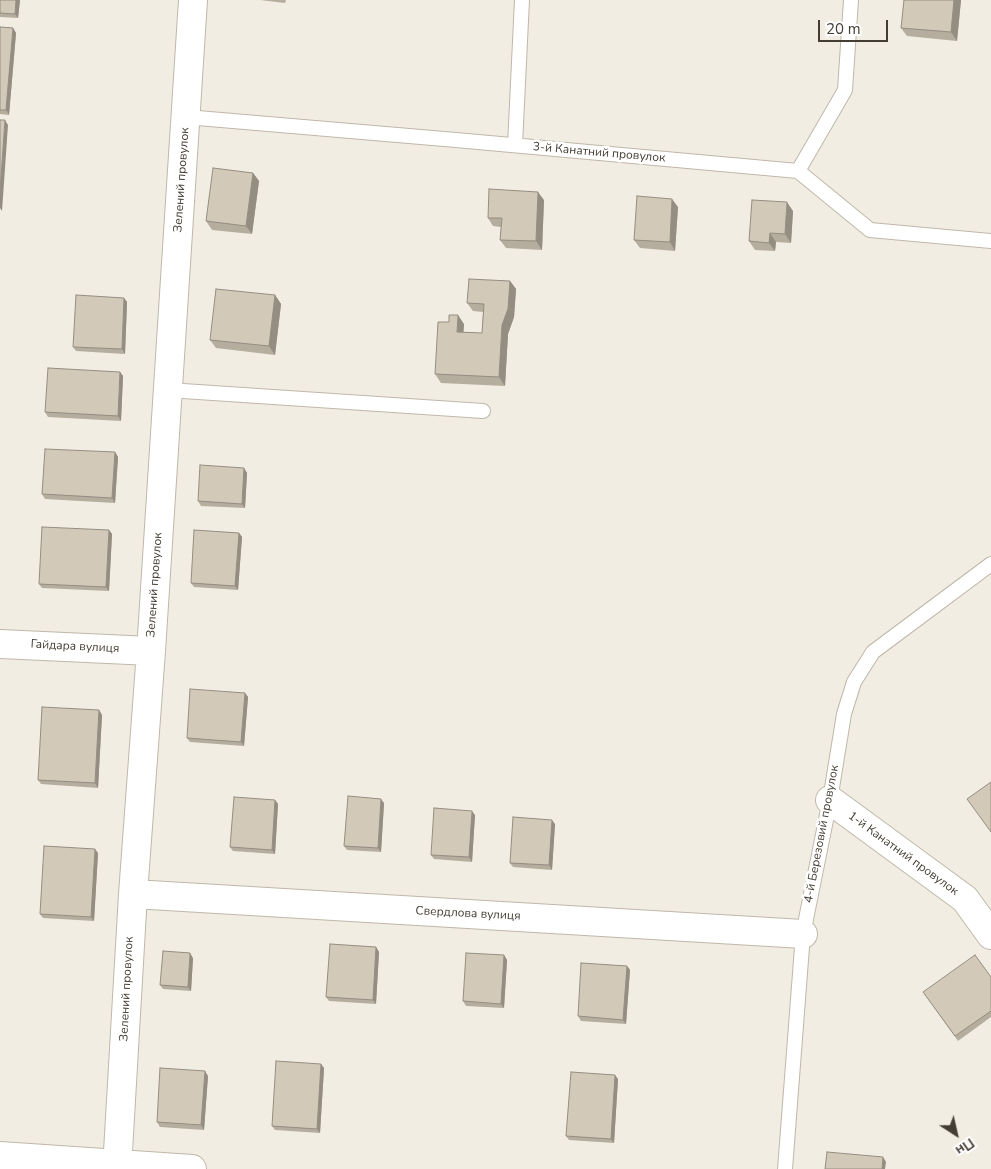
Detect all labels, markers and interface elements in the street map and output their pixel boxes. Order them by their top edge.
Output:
scale bar [821,10,891,42]
text: 20 m [826,19,861,39]
street label: Зелений провулок [171,127,193,233]
street label: 3-й Канатний провулок [532,140,666,166]
street label: Зелений провулок [144,532,166,638]
street label: Гайдара вулиця [30,637,120,657]
street label: 4-й Березовий провулок [802,764,842,904]
street label: 1-й Канатний провулок [845,809,961,899]
street label: Свердлова вулиця [415,904,521,924]
street label: Зелений провулок [117,936,137,1042]
north arrow [931,1109,981,1159]
text: Пн [952,1133,978,1160]

